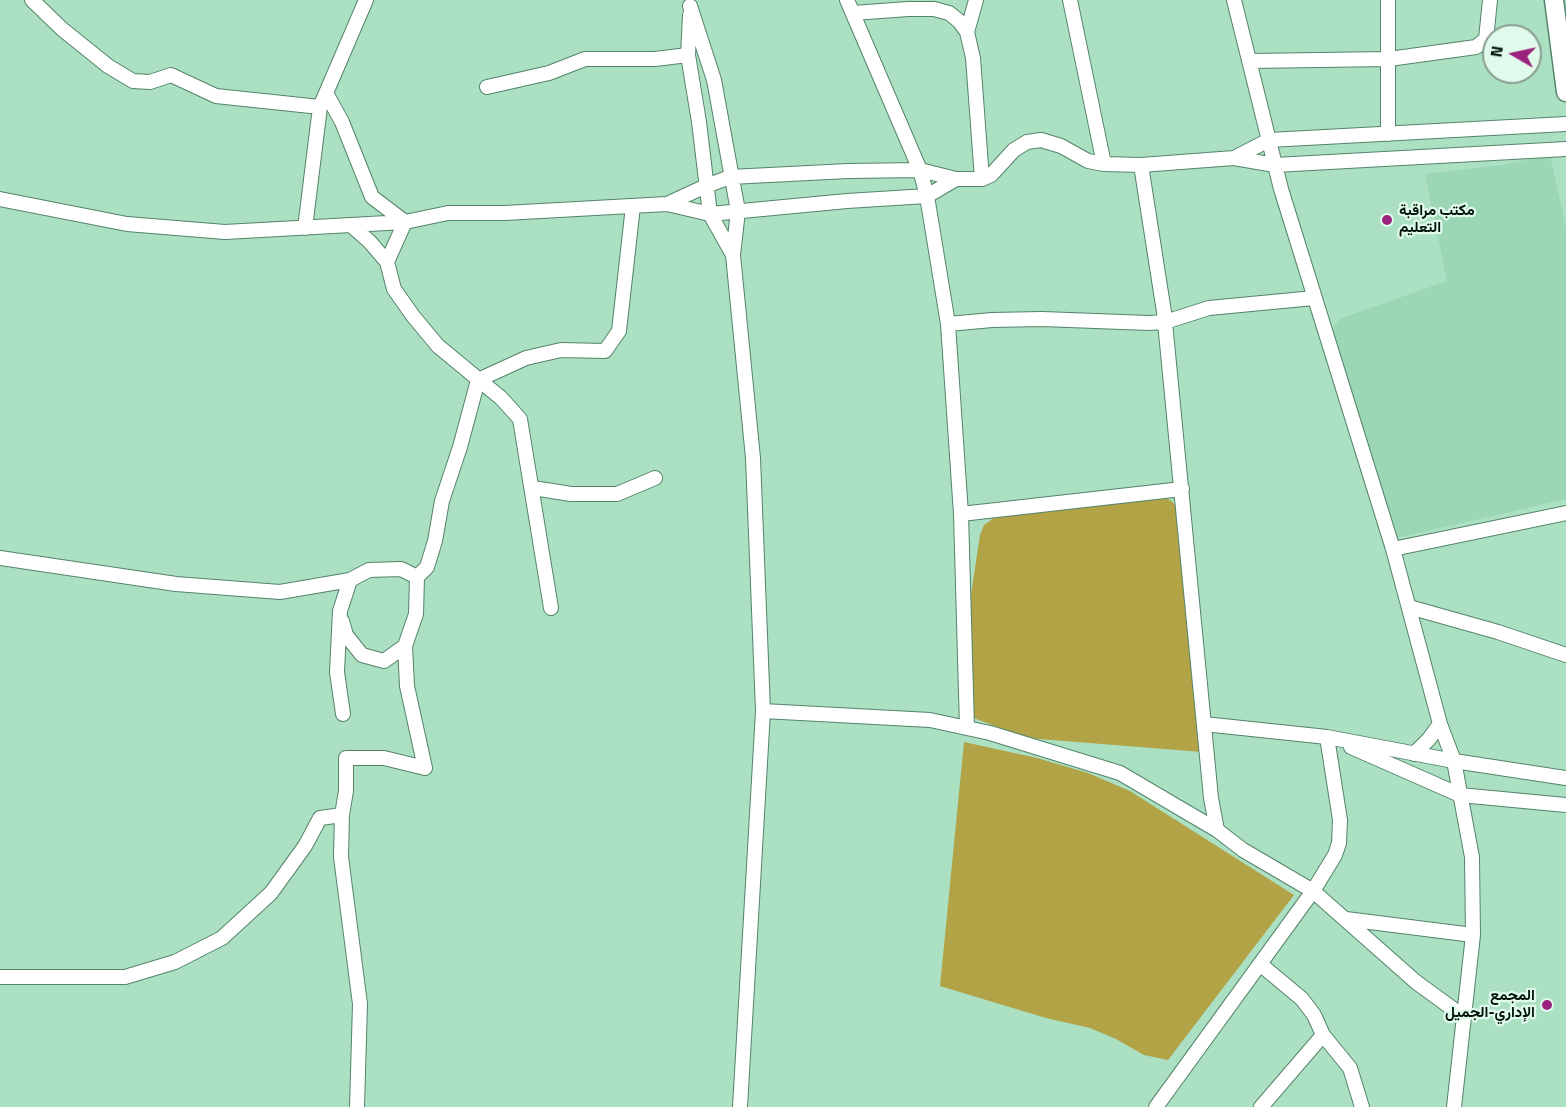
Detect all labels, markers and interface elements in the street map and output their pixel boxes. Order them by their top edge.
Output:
north arrow [1482,24,1542,84]
text: N [1483,44,1509,59]
place label: مكتب مراقبة التعليم [1399,202,1475,237]
marker: مكتب مراقبة التعليم [1380,213,1394,227]
place label: المجمع الإداري-الجميل [1445,987,1535,1022]
marker: المجمع الإداري-الجميل [1540,998,1554,1012]

